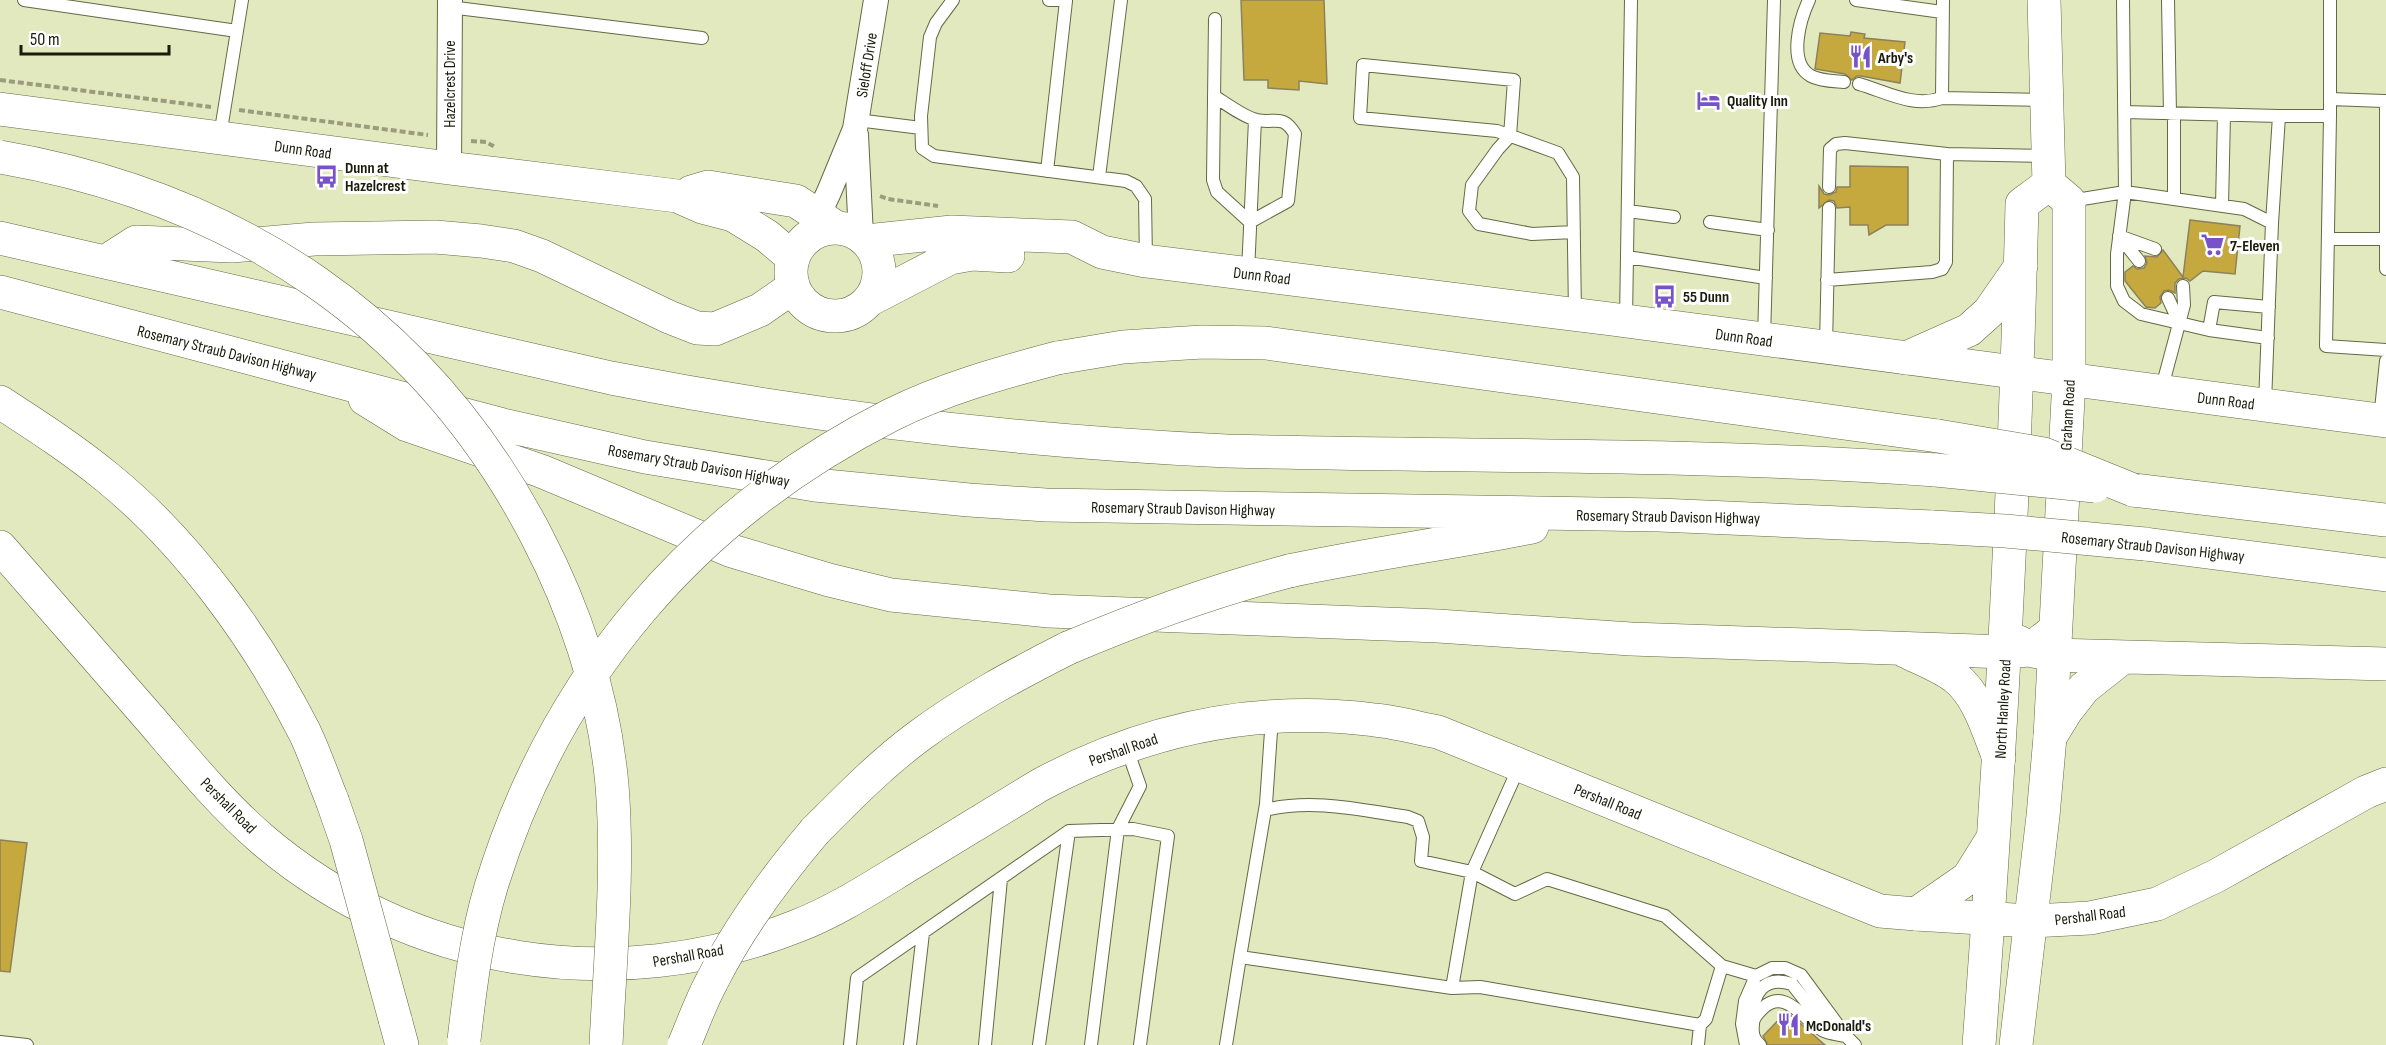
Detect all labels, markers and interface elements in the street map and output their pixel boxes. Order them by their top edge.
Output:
scale bar [21,18,170,56]
text: 50 m [30,29,60,50]
street label: Sieloff Drive [853,31,882,99]
street label: Hazelcrest Drive [441,40,460,128]
restaurant icon: Arby's [1847,44,1873,70]
place label: Arby's [1877,49,1913,68]
hotel icon: Quality Inn [1696,87,1722,113]
place label: Quality Inn [1727,92,1788,111]
street label: Dunn Road [273,137,333,164]
place label: Dunn at Hazelcrest [345,159,406,196]
bus stop icon: Dunn at Hazelcrest [314,163,340,189]
supermarket icon: 7-Eleven [2199,232,2225,258]
place label: 7-Eleven [2230,237,2280,256]
street label: Dunn Road [1232,264,1291,289]
bus stop icon: 55 Dunn [1652,283,1678,309]
place label: 55 Dunn [1683,288,1729,307]
street label: Rosemary Straub Davison Highway [135,322,318,385]
street label: Dunn Road [1714,325,1774,352]
street label: Graham Road [2057,379,2080,451]
street label: Dunn Road [2196,389,2255,414]
street label: Rosemary Straub Davison Highway [606,441,791,492]
street label: Rosemary Straub Davison Highway [1091,498,1275,521]
street label: Rosemary Straub Davison Highway [1576,506,1760,529]
street label: Rosemary Straub Davison Highway [2060,528,2245,567]
street label: North Hanley Road [1991,659,2016,759]
street label: Pershall Road [1087,730,1160,771]
street label: Pershall Road [196,774,260,838]
street label: Pershall Road [1571,780,1644,825]
street label: Pershall Road [2054,903,2127,930]
street label: Pershall Road [651,941,725,972]
restaurant icon: McDonald's [1775,1012,1801,1038]
place label: McDonald's [1806,1017,1871,1036]

